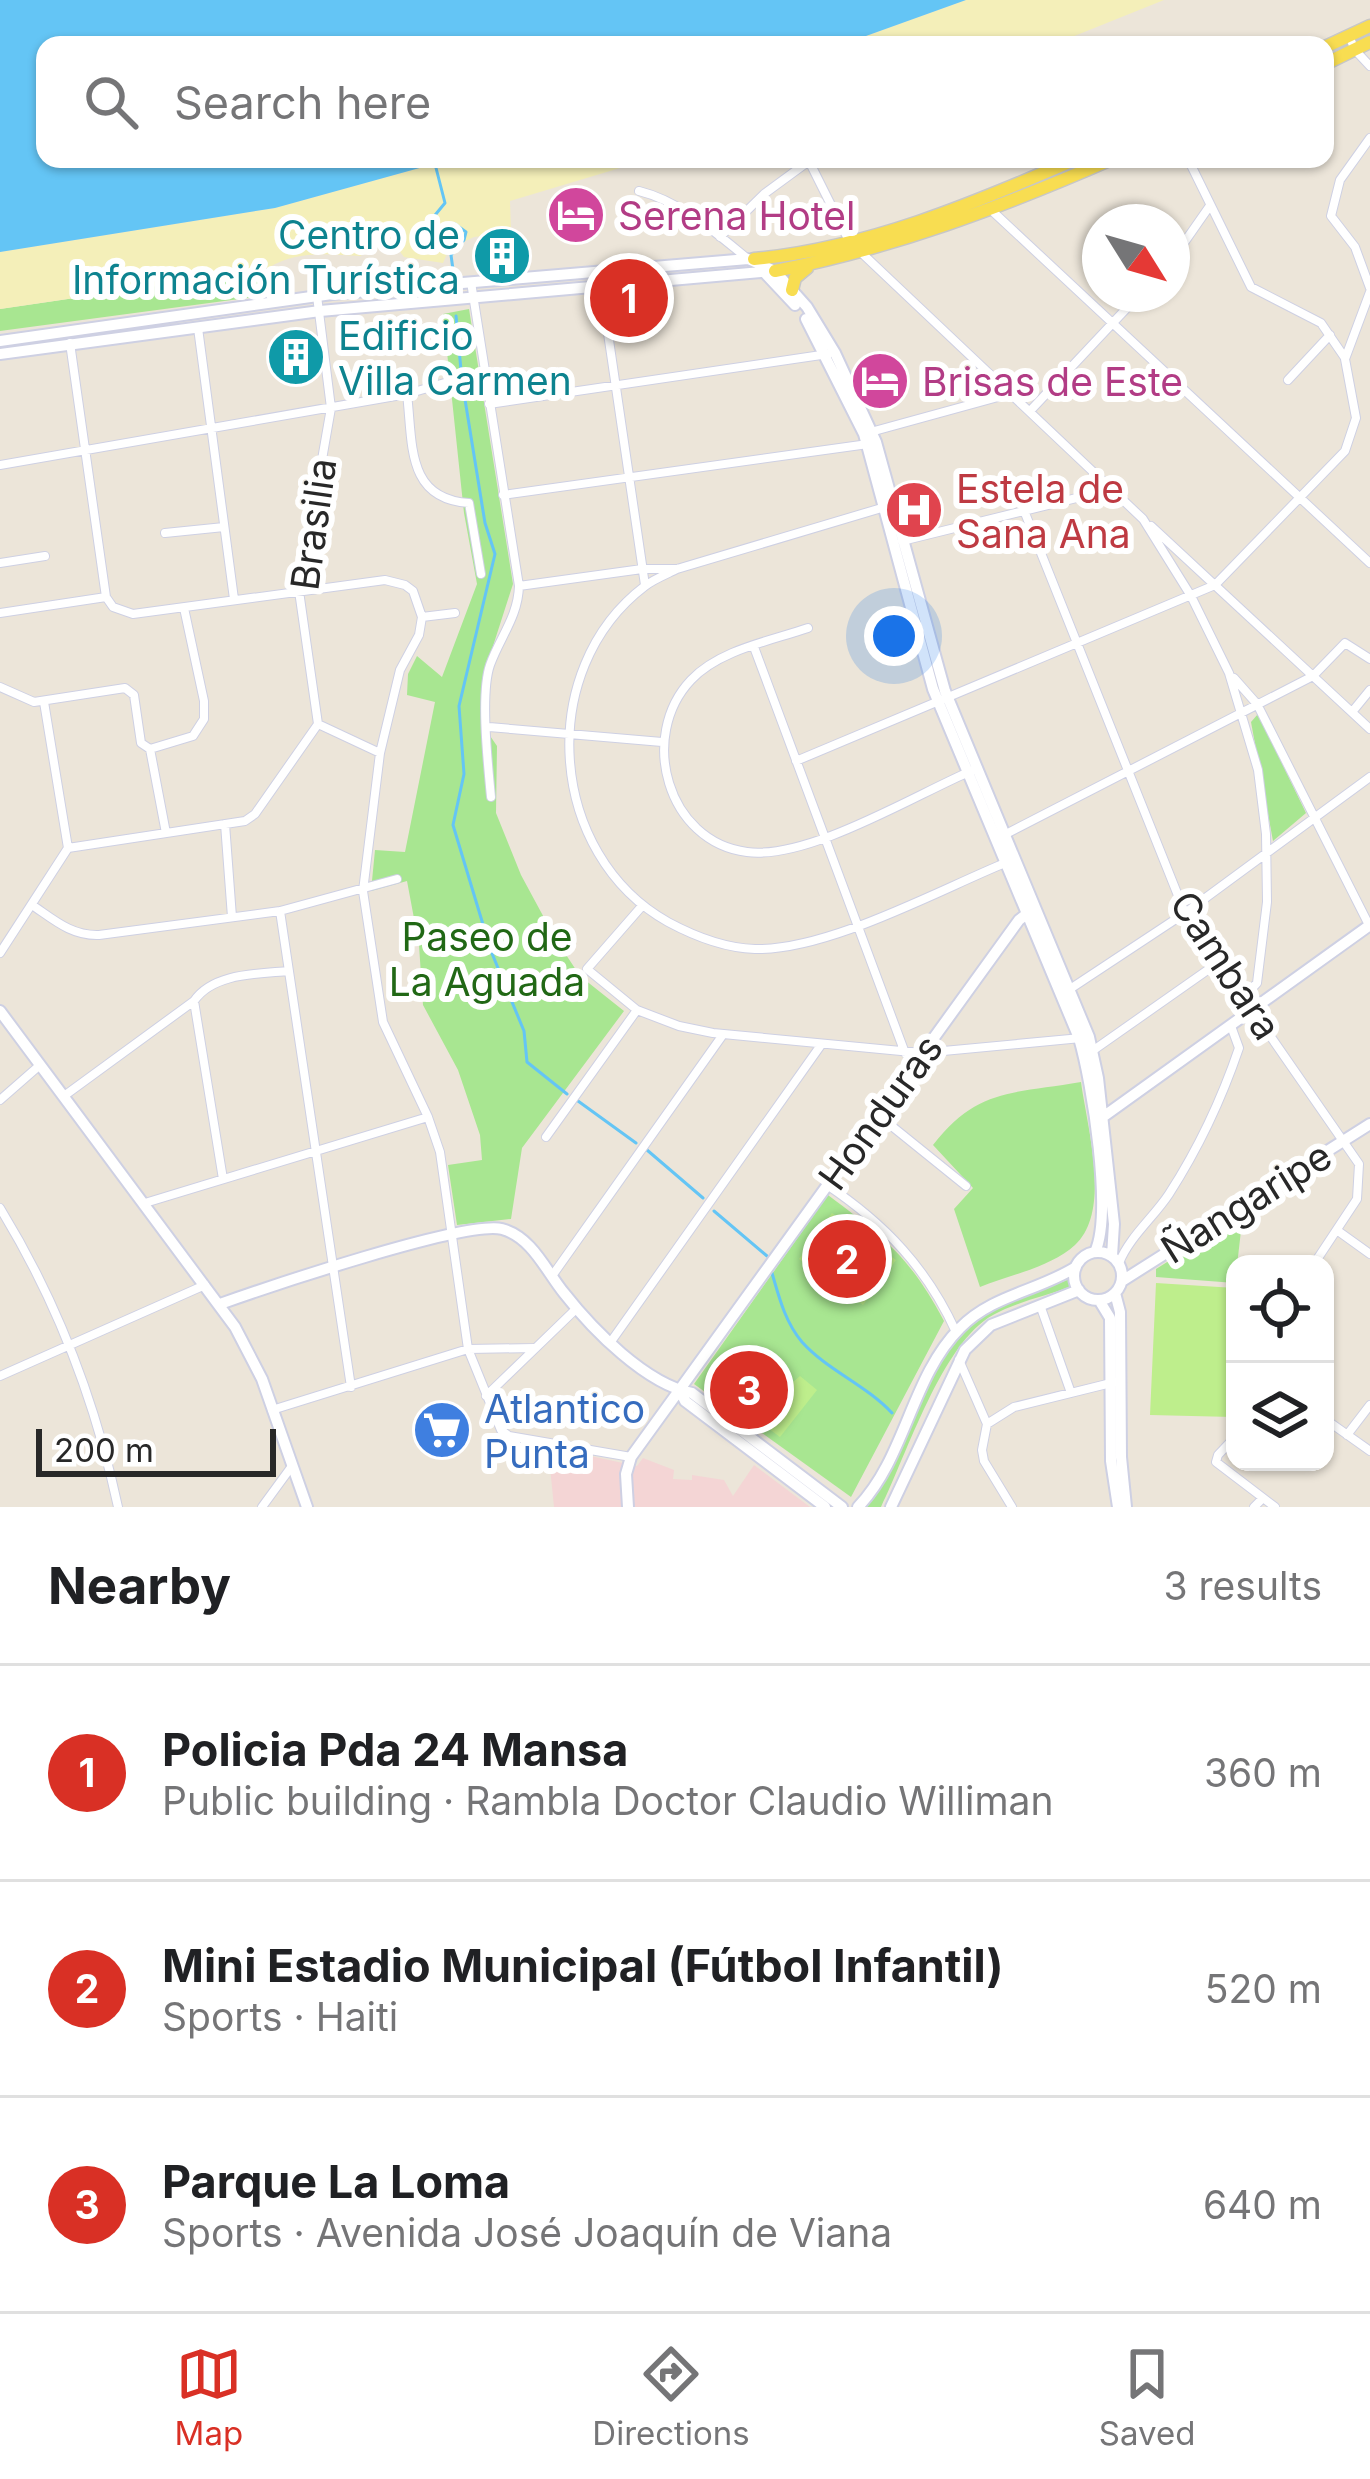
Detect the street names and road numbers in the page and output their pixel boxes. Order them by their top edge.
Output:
street label: Brasilia [280,455,346,593]
street label: Cambara [1161,882,1291,1048]
street label: Honduras [808,1026,952,1198]
street label: Ñangaripe [1152,1131,1340,1273]

